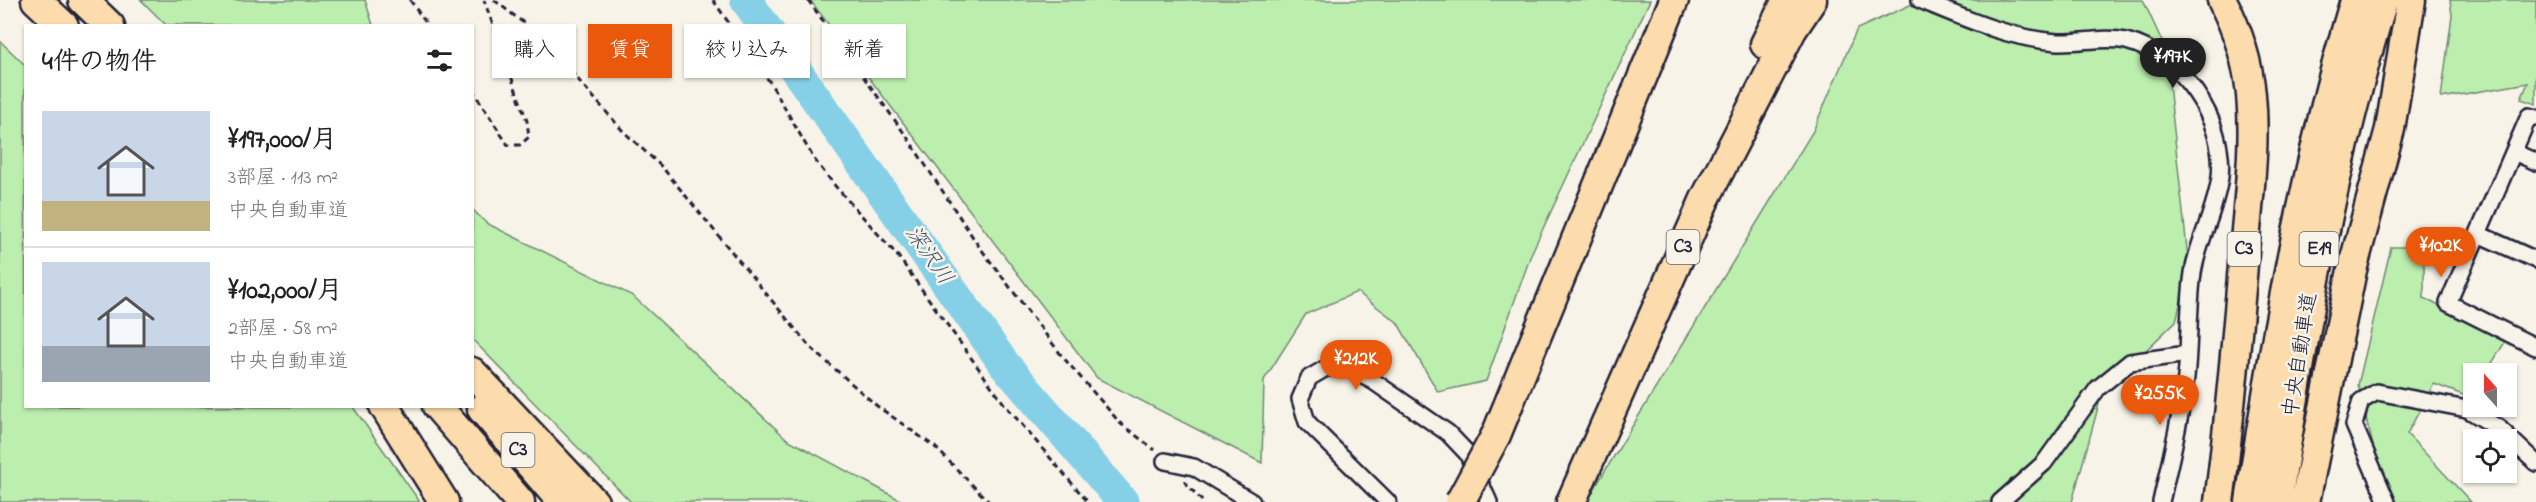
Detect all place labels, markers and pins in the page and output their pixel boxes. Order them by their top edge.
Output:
pin: ¥197K [2131,38,2215,89]
pin: ¥102K [2399,227,2483,278]
pin: ¥212K [1314,340,1398,391]
pin: ¥255K [2118,375,2202,426]

